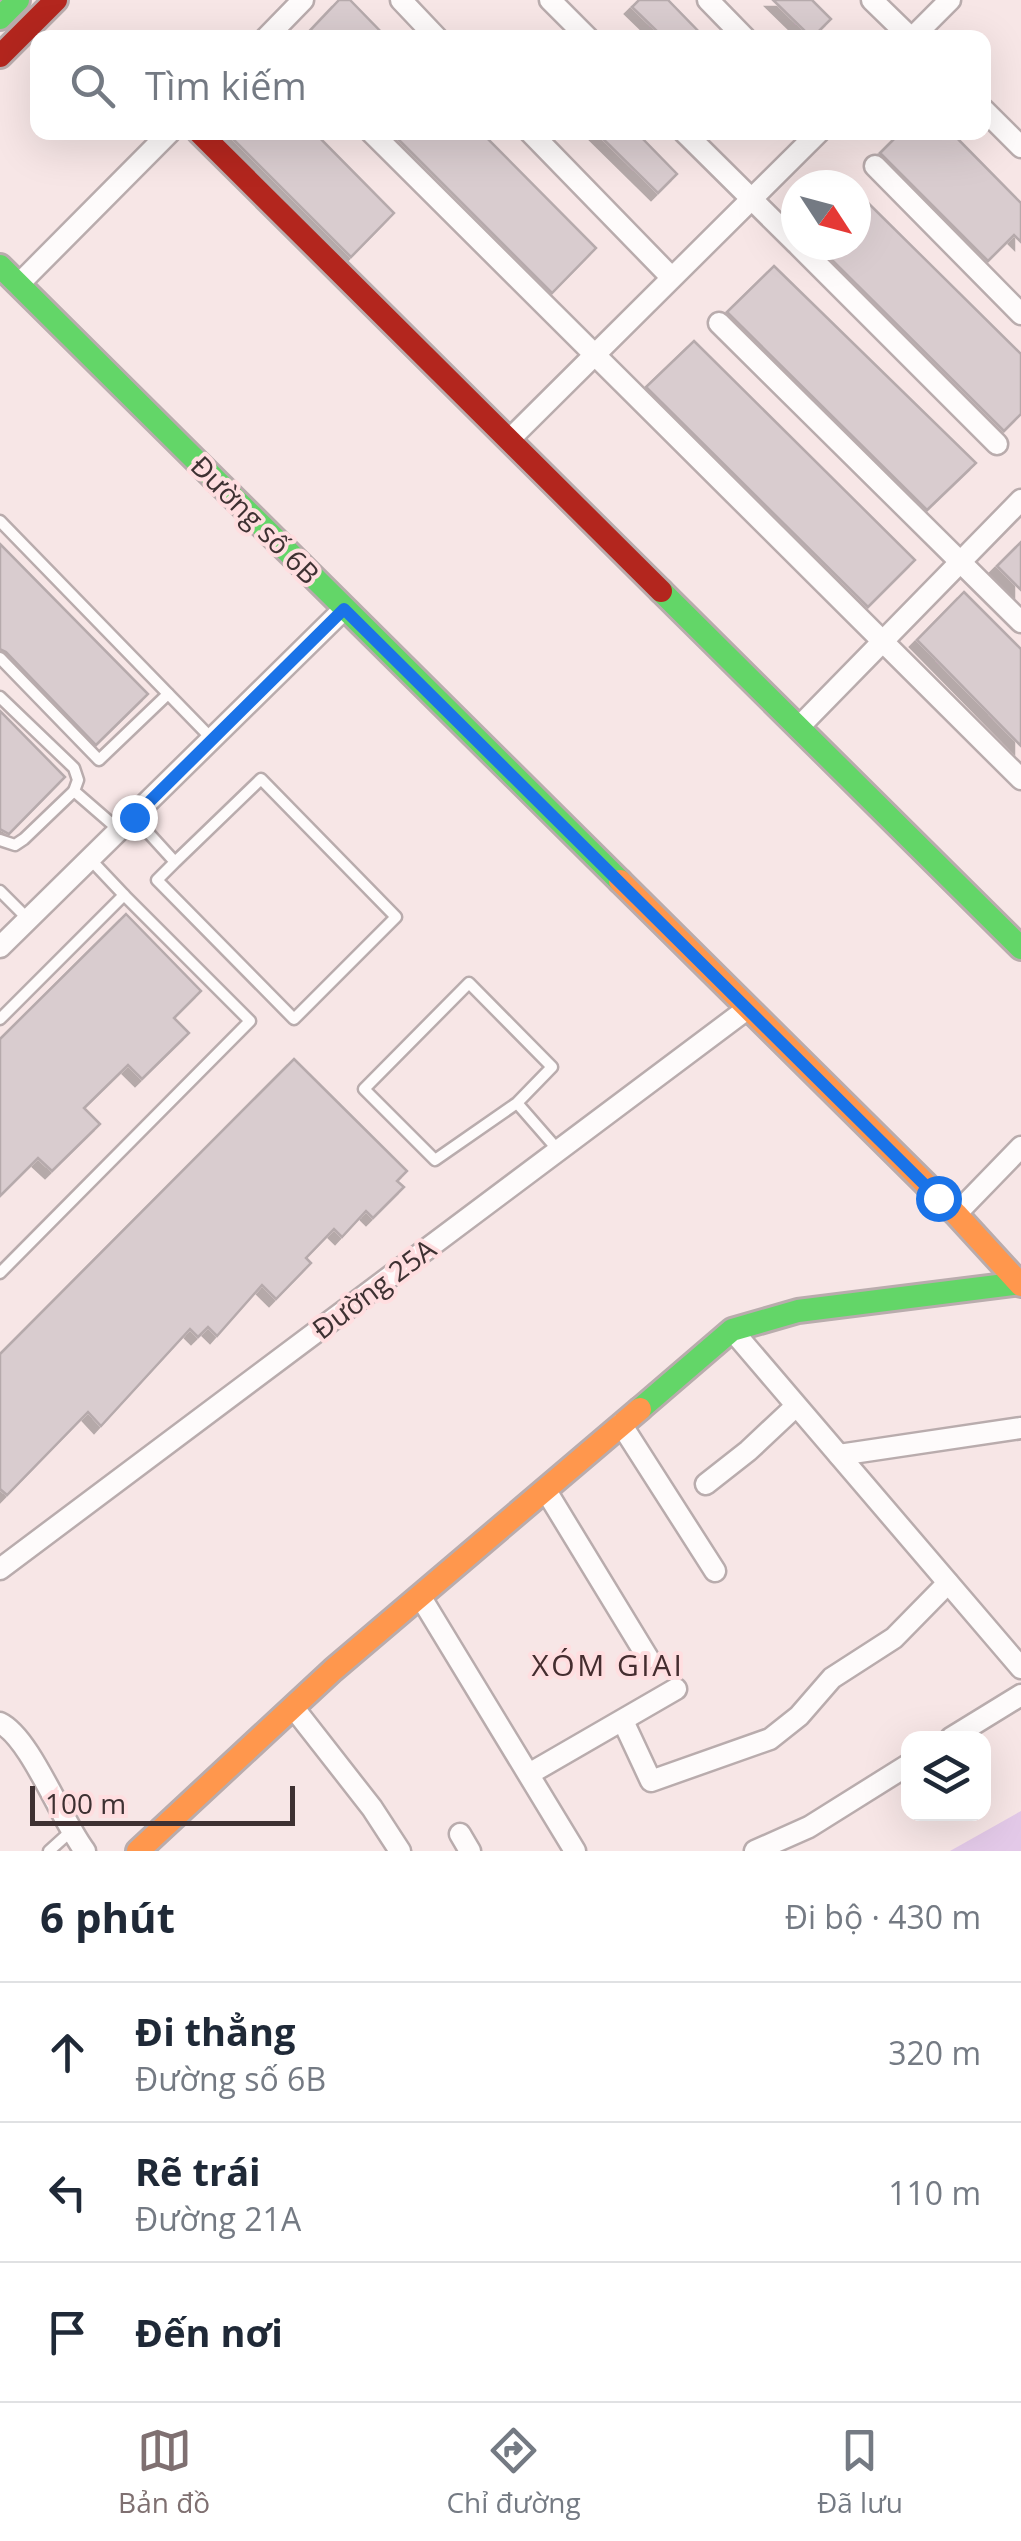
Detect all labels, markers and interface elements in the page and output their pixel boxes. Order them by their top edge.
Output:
search box [30,30,991,140]
icon: search [65,58,120,113]
text: Tìm kiếm [145,59,307,111]
north arrow [781,170,871,260]
street label: Đường số 6B [183,447,328,592]
route end [112,795,158,841]
route start [916,1176,962,1222]
street label: Đường 25A [304,1229,443,1347]
district label: XÓM GIAI [532,1644,684,1685]
map controls [901,1731,991,1821]
button: layers [901,1731,991,1821]
scale bar [30,1781,295,1826]
text: 100 m [45,1784,126,1822]
text: 6 phút [40,1888,175,1945]
text: Đi bộ · 430 m [785,1895,981,1938]
text: Đi thẳng [135,2005,295,2057]
icon: ahead [40,2025,95,2080]
text: 320 m [888,2031,981,2074]
text: Đường số 6B [135,2057,326,2100]
text: Rẽ trái [135,2145,261,2197]
icon: left [40,2165,95,2220]
text: 110 m [888,2171,981,2214]
text: Đường 21A [135,2197,301,2240]
icon: arrive [40,2305,95,2360]
text: Đến nơi [135,2306,283,2358]
tab: Bản đồ [118,2423,210,2521]
tab: Chỉ đường [446,2423,581,2521]
tab: Đã lưu [817,2423,903,2521]

